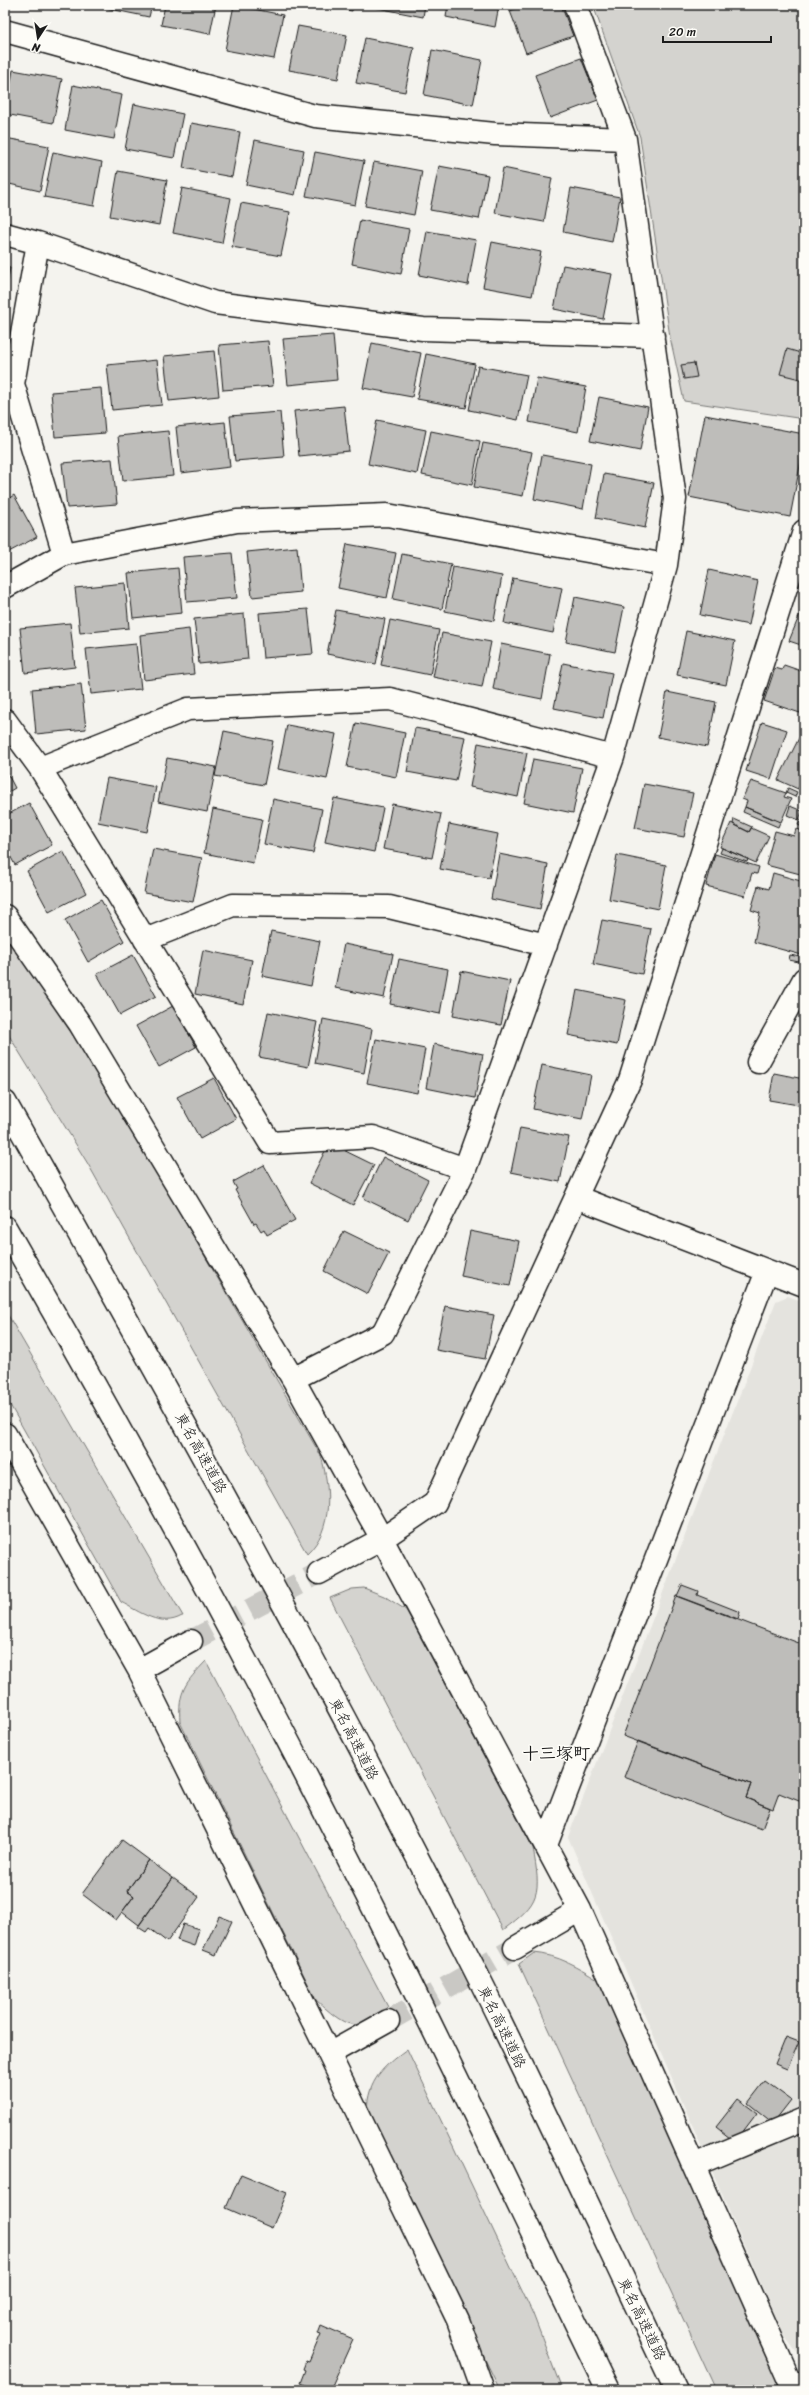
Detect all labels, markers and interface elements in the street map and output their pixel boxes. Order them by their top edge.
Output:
north arrow [18,18,58,58]
scale bar [663,18,771,44]
text: 20 m [669,21,696,43]
text: N [30,37,43,58]
street label: 東名高速道路 [168,1407,234,1499]
street label: 東名高速道路 [322,1693,386,1785]
district label: 十三塚町 [522,1738,590,1768]
street label: 東名高速道路 [471,1981,533,2073]
street label: 東名高速道路 [611,2273,673,2365]

